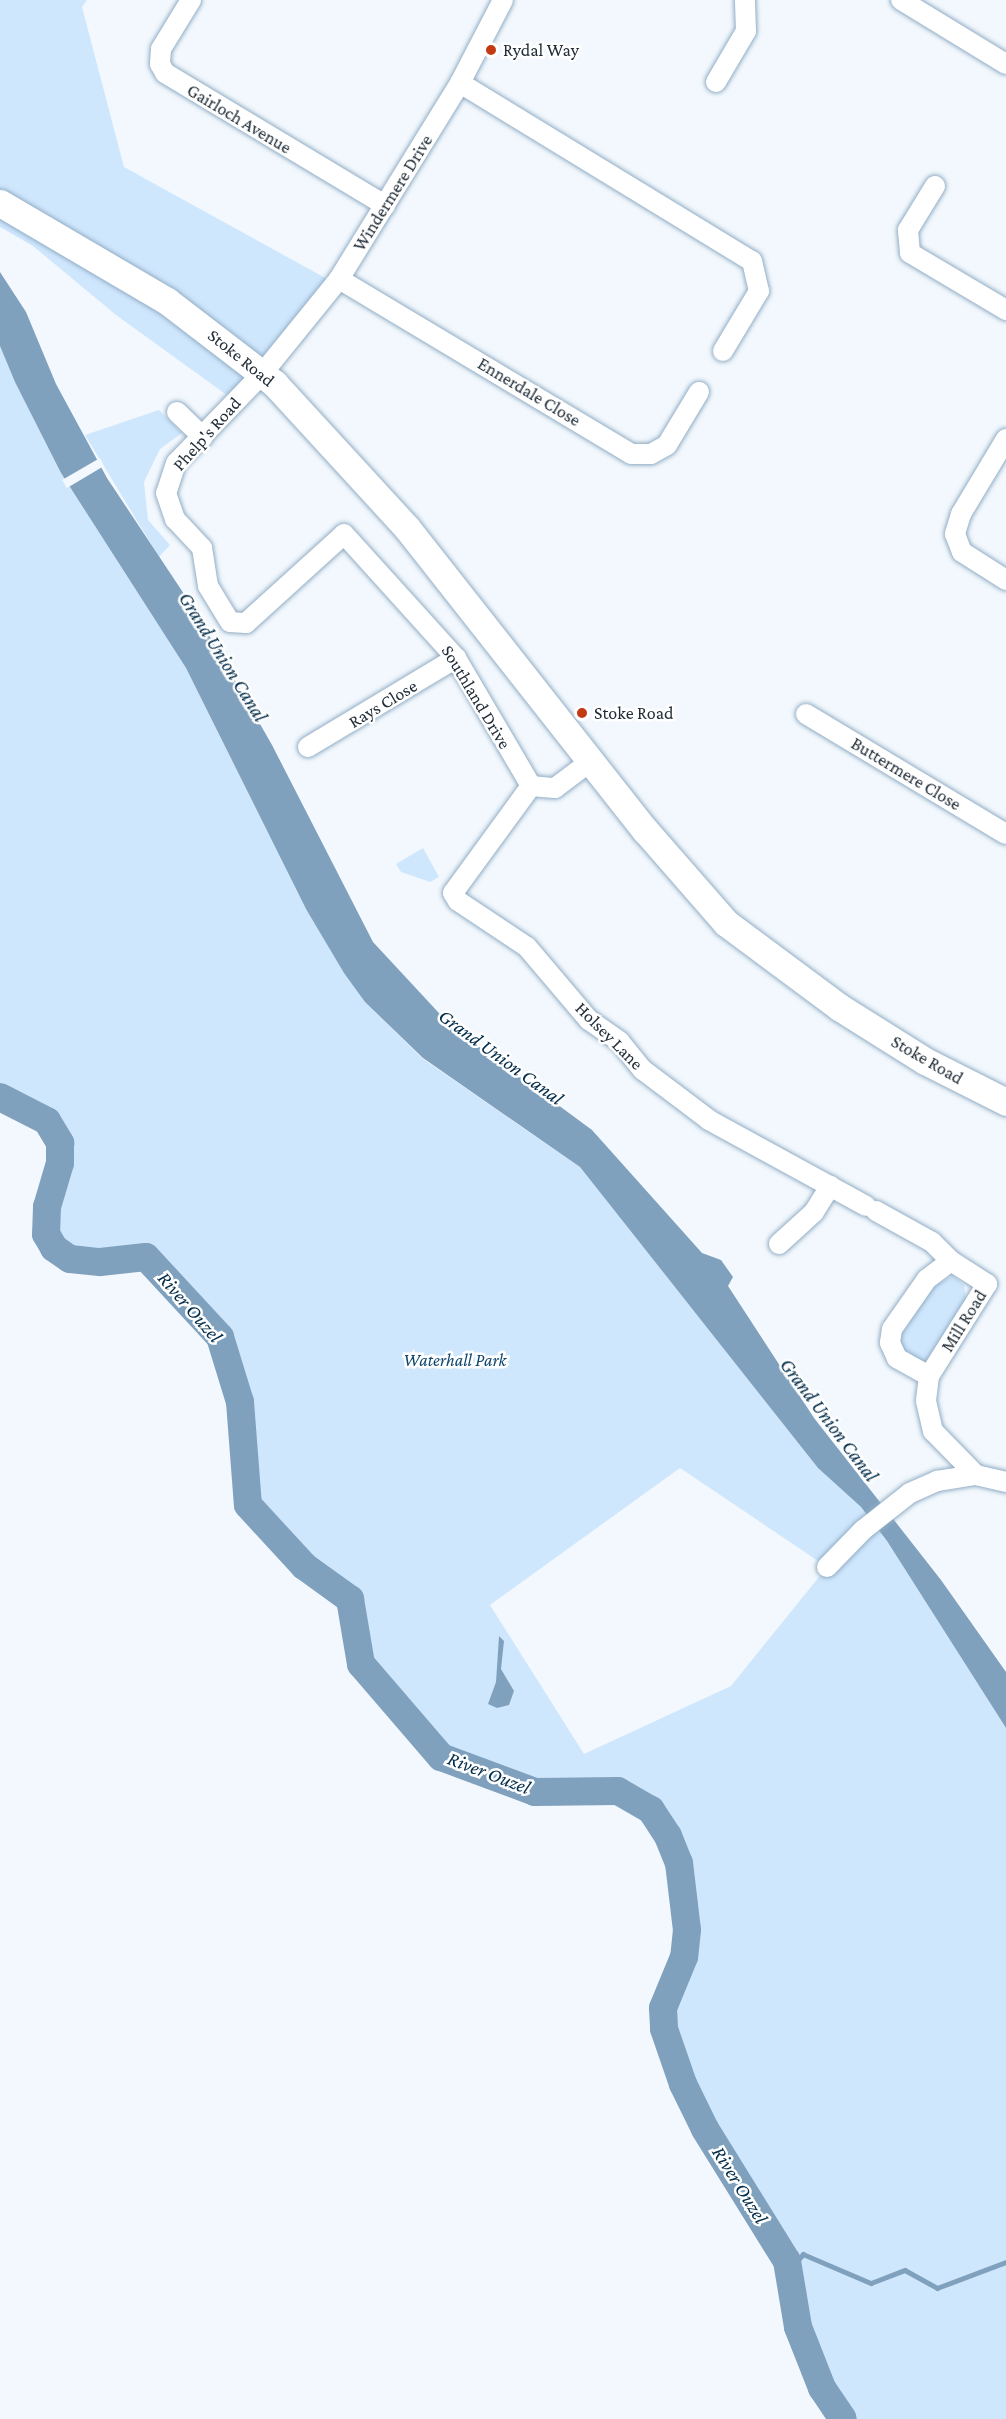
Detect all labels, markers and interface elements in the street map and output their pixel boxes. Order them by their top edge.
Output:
place label: Rydal Way [503,39,579,61]
marker: Rydal Way [484,43,498,57]
street label: Gairloch Avenue [183,79,295,159]
street label: Windermere Drive [349,131,437,255]
street label: Stoke Road [203,325,279,391]
street label: Ennerdale Close [474,353,584,431]
street label: Phelp's Road [168,393,246,475]
water label: Grand Union Canal [174,588,272,726]
street label: Southland Drive [437,641,515,753]
street label: Rays Close [345,675,421,733]
place label: Stoke Road [594,702,673,724]
marker: Stoke Road [575,706,589,720]
street label: Buttermere Close [847,733,965,815]
street label: Holsey Lane [571,998,647,1074]
water label: Grand Union Canal [434,1004,568,1110]
street label: Stoke Road [887,1031,967,1089]
water label: River Ouzel [153,1267,227,1347]
street label: Mill Road [937,1286,991,1356]
park label: Waterhall Park [404,1349,506,1371]
water label: Grand Union Canal [775,1354,883,1486]
water label: River Ouzel [444,1746,534,1800]
water label: River Ouzel [707,2142,773,2228]

